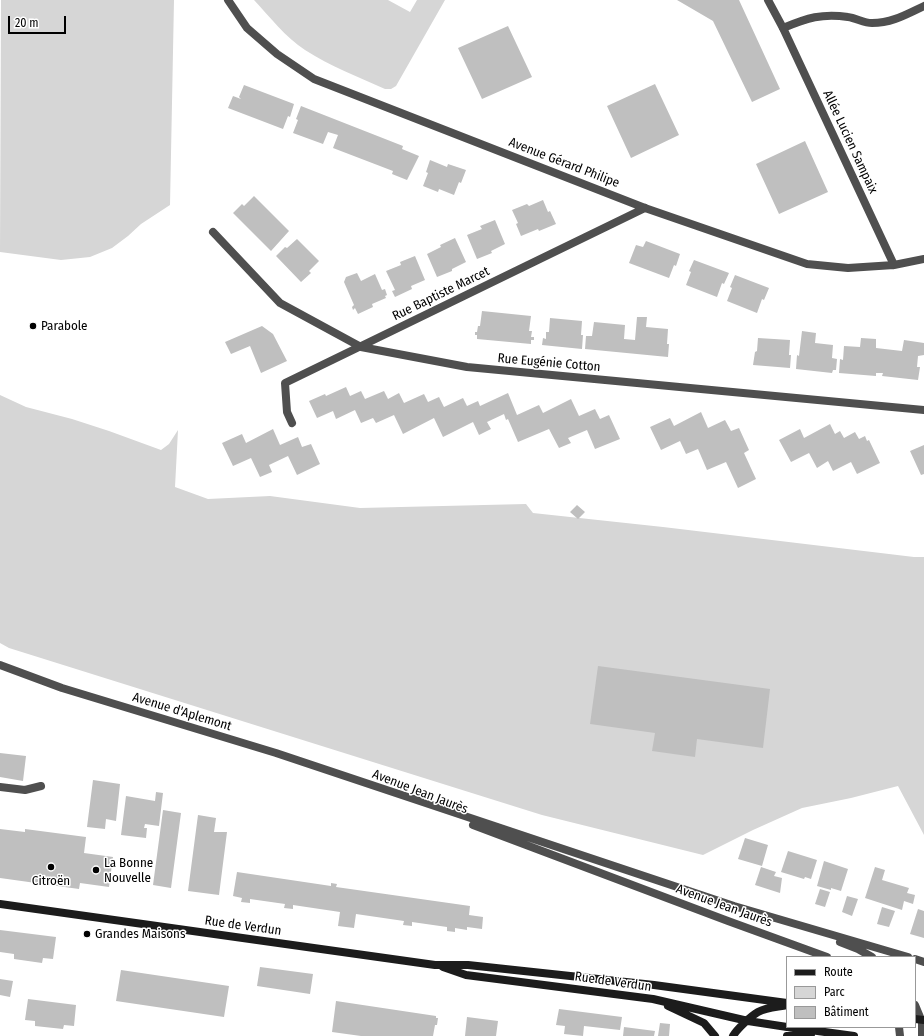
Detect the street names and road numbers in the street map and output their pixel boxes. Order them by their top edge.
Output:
street label: Allée Lucien Sampaix [819,88,881,196]
street label: Avenue Gérard Philipe [506,135,622,191]
street label: Rue Baptiste Marcet [390,264,492,324]
street label: Rue Eugénie Cotton [497,351,601,375]
street label: Avenue d'Aplemont [131,690,233,734]
street label: Avenue Jean Jaurès [370,767,470,817]
street label: Avenue Jean Jaurès [674,881,774,931]
street label: Rue de Verdun [204,913,282,939]
street label: Rue de Verdun [574,969,652,995]

